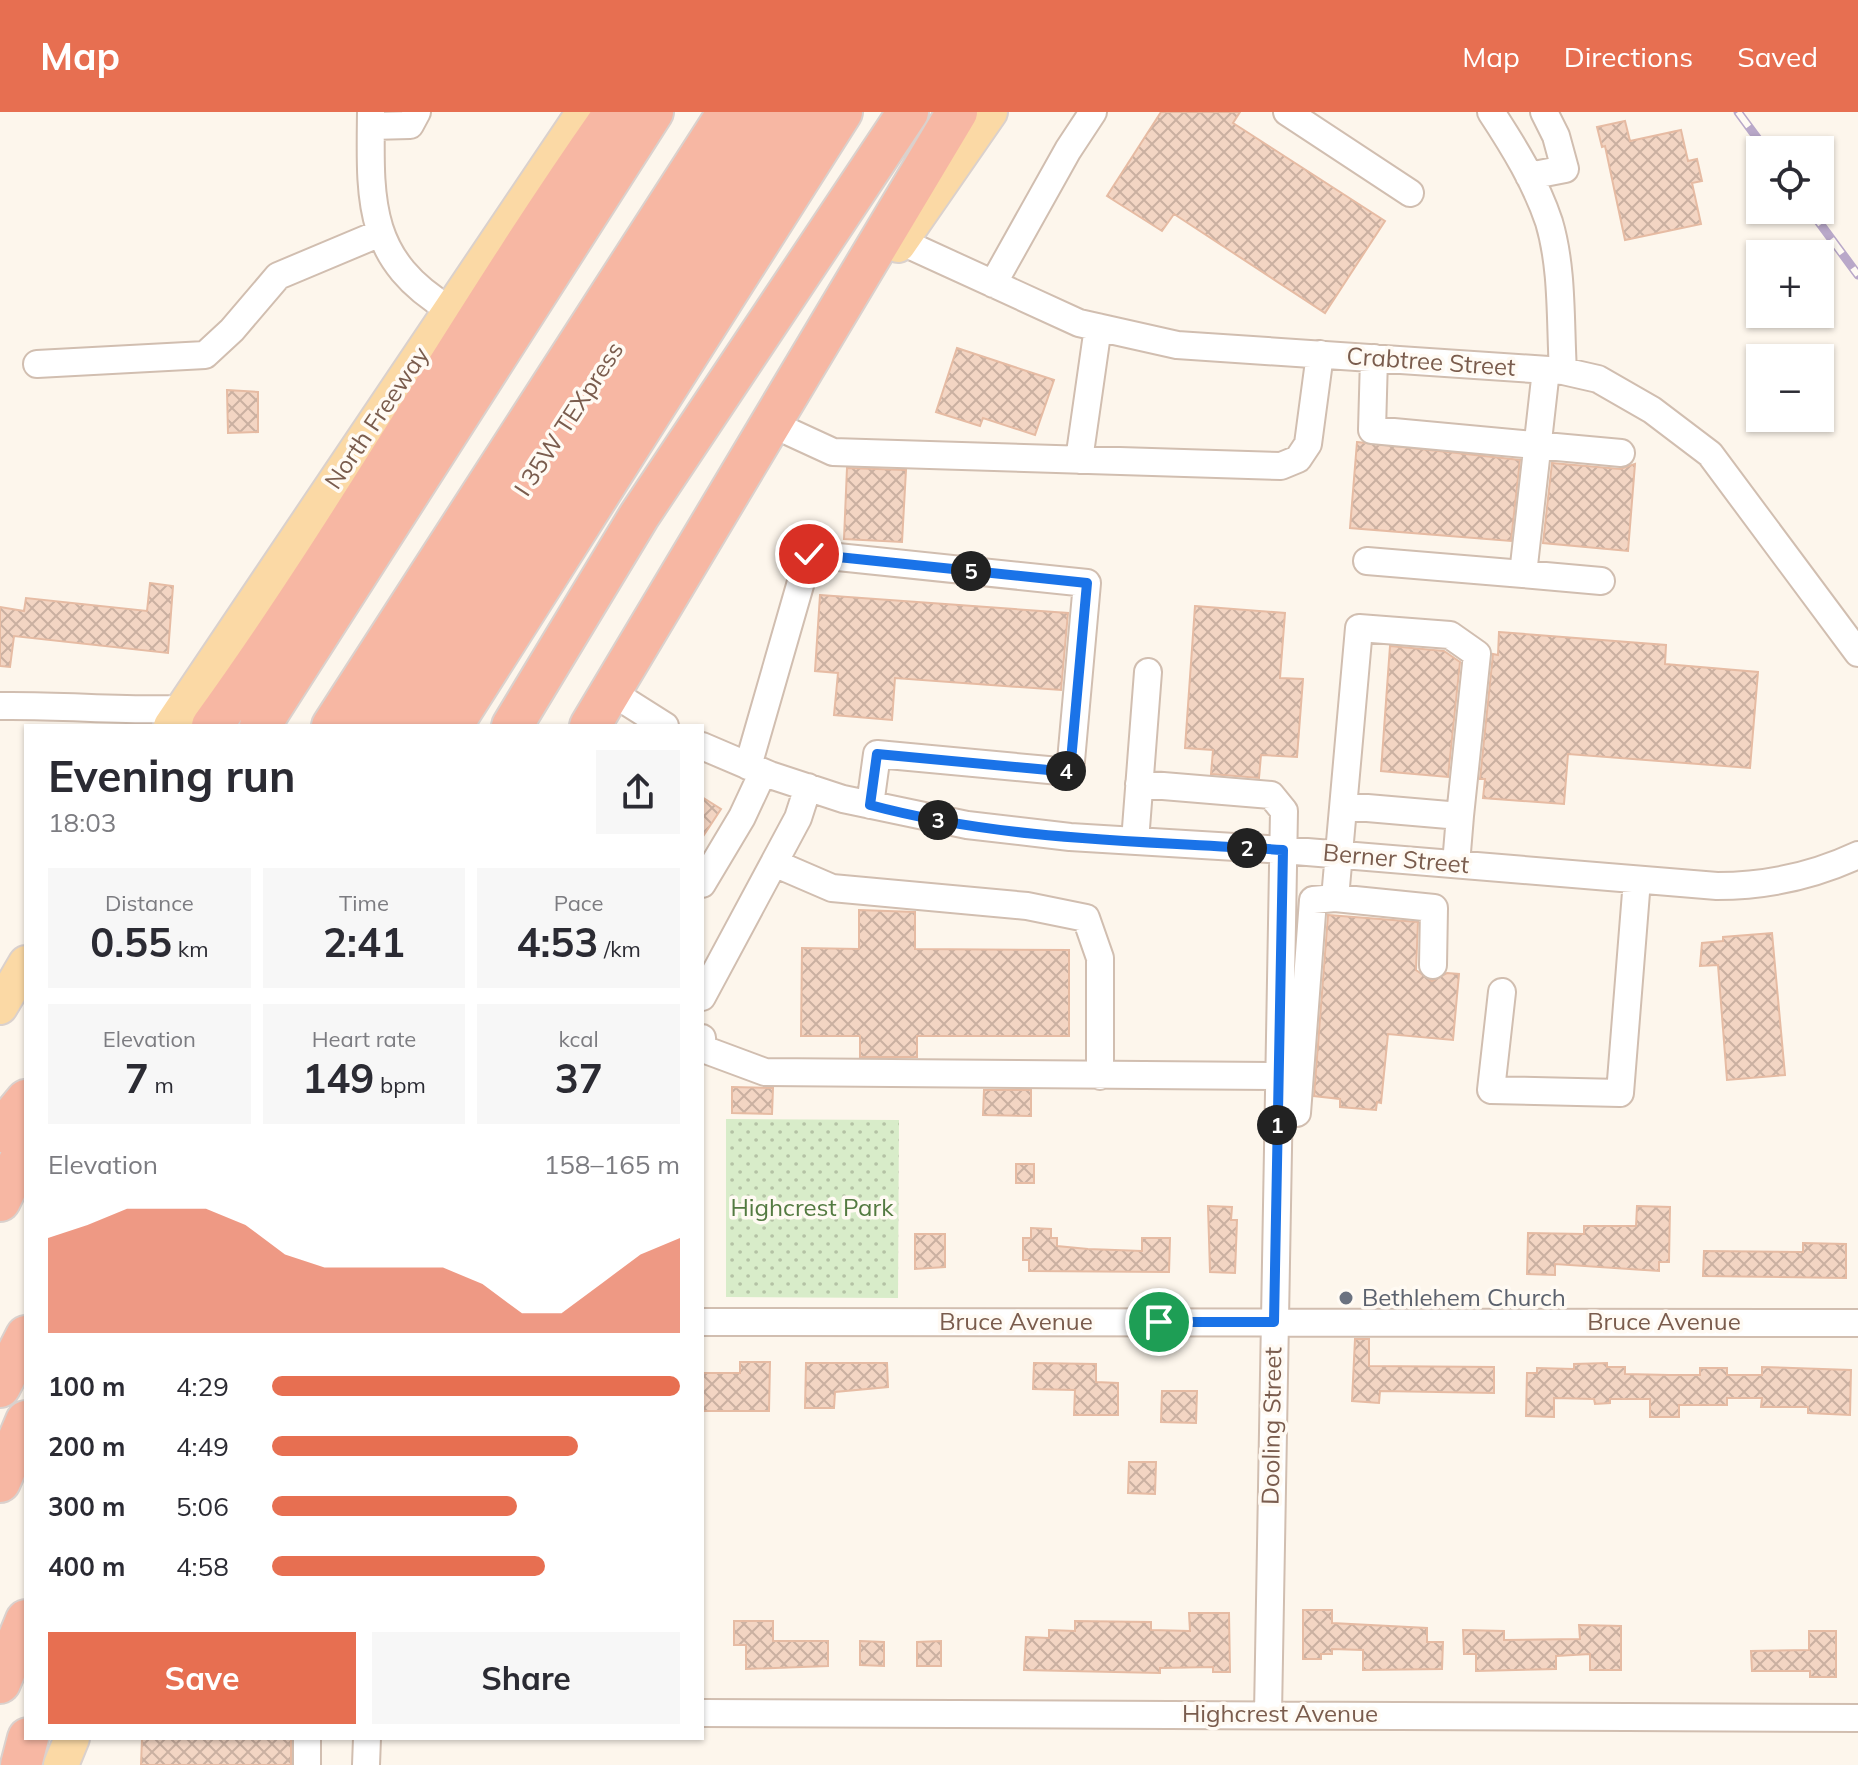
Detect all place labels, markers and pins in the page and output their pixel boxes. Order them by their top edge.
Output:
pin [775,520,843,588]
pin: 5 [951,551,991,591]
pin: 4 [1046,751,1086,791]
pin: 3 [918,800,958,840]
pin: 2 [1227,828,1267,868]
pin: 1 [1257,1105,1297,1145]
place label: Bethlehem Church [1362,1282,1566,1312]
pin [1125,1288,1193,1356]
marker: Bethlehem Church [1337,1289,1355,1307]

